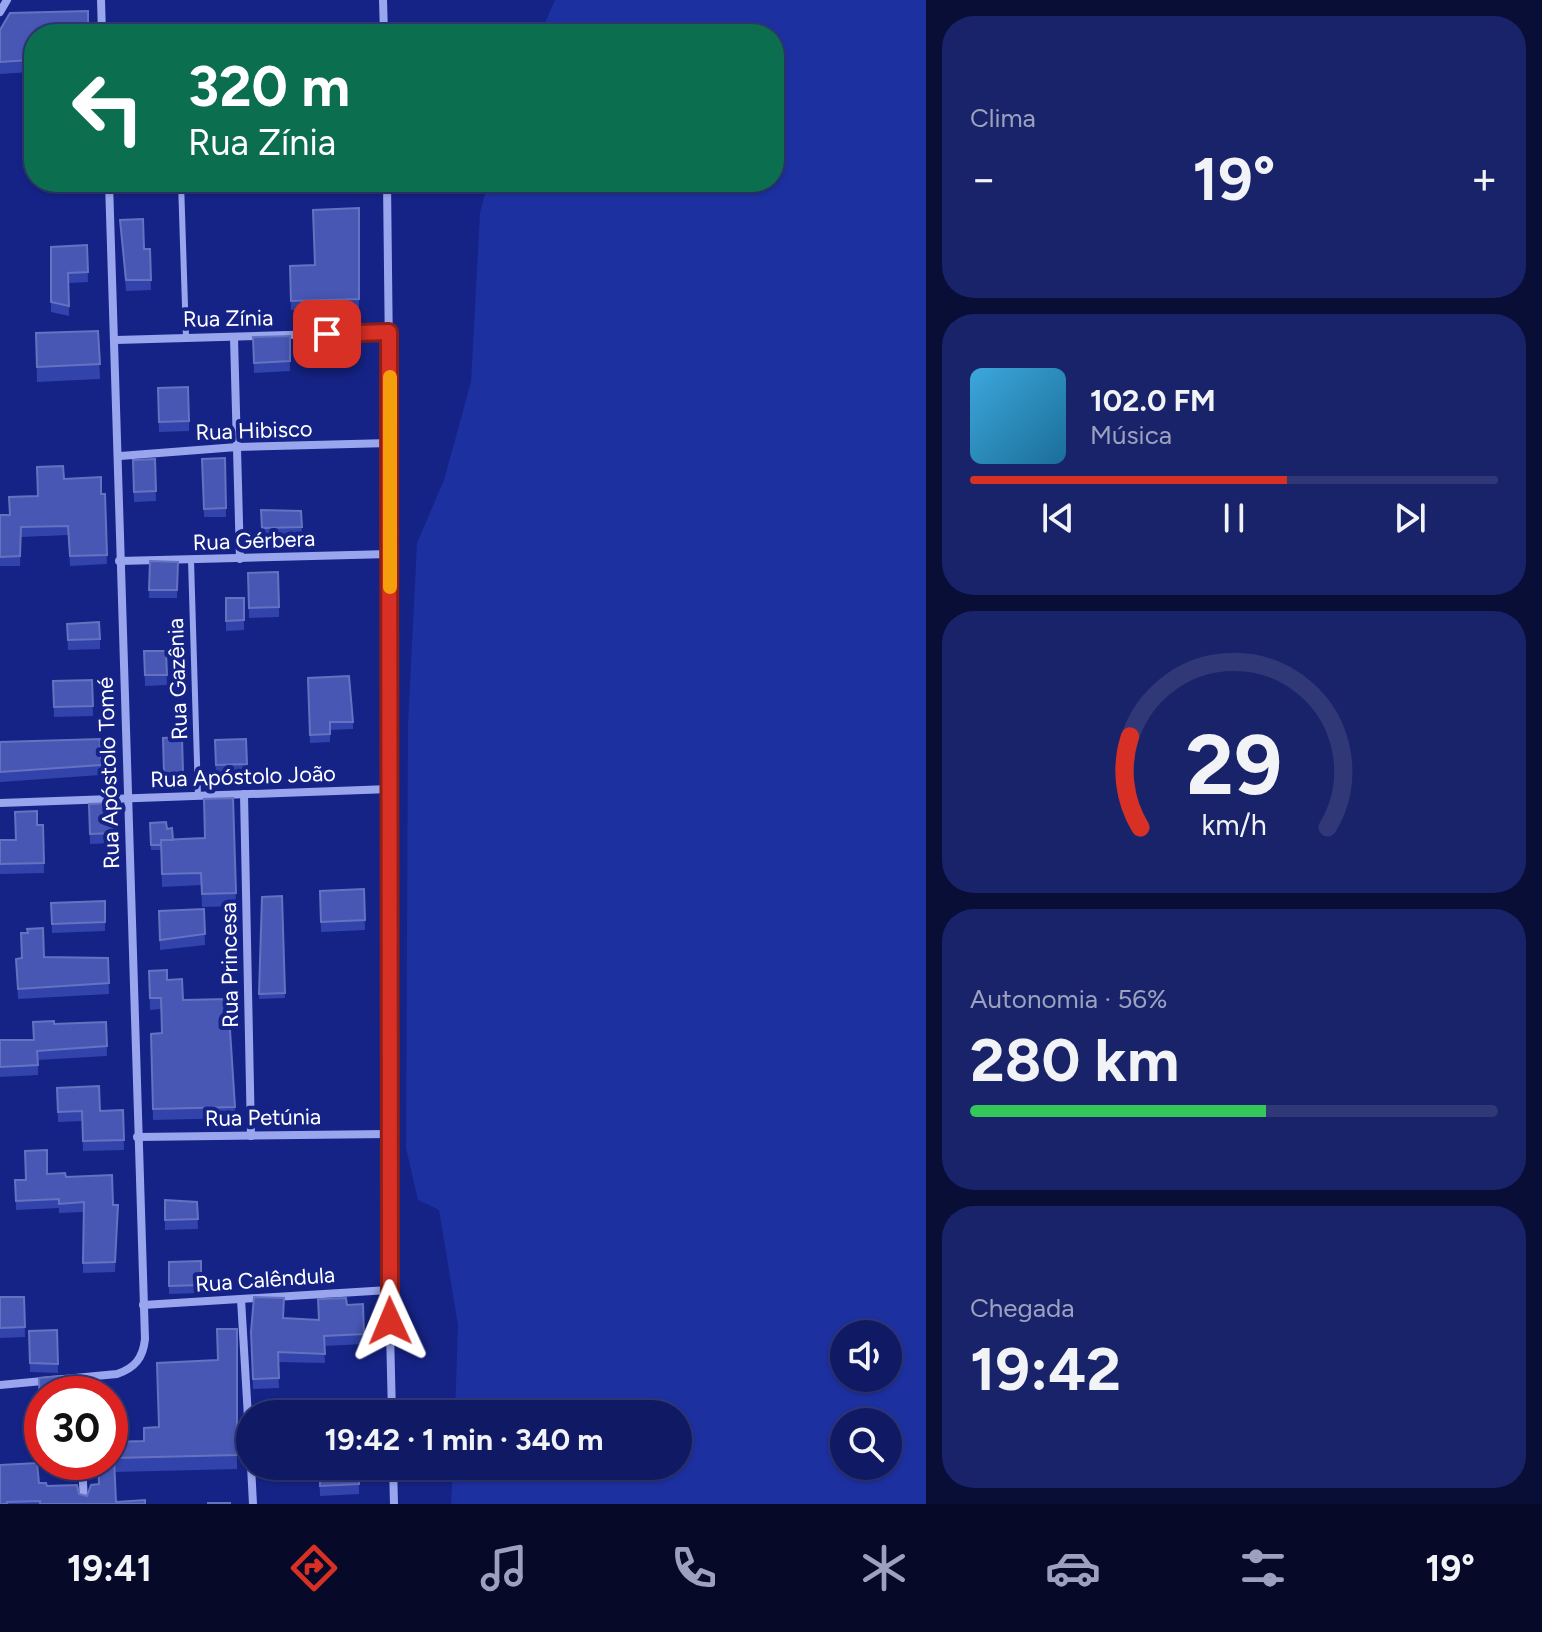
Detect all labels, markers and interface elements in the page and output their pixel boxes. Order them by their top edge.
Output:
text: 320 m [188,53,350,120]
icon: left [56,56,160,160]
text: Clima [970,102,1036,134]
text: Rua Zínia [188,121,336,164]
text: 19° [1193,143,1275,215]
text: − [970,152,997,205]
text: + [1471,152,1498,205]
pin [293,300,361,368]
street label: Rua Zínia [183,304,273,333]
icon: arrive [305,312,349,356]
text: 102.0 FM [1090,382,1216,419]
street label: Rua Hibisco [195,415,313,446]
text: Música [1090,419,1172,451]
icon: previous [1036,496,1080,540]
icon: pause [1212,496,1256,540]
icon: next [1388,496,1432,540]
street label: Rua Gérbera [192,525,316,556]
street label: Rua Gazênia [162,618,193,740]
street label: Rua Apóstolo Tomé [92,677,125,869]
text: 29 [1186,715,1282,815]
street label: Rua Apóstolo João [150,760,336,793]
text: km/h [1201,808,1267,842]
street label: Rua Princesa [215,902,244,1028]
text: Autonomia · 56% [970,983,1168,1015]
text: 280 km [970,1024,1179,1096]
street label: Rua Petúnia [205,1103,321,1132]
street label: Rua Calêndula [194,1261,336,1298]
position arrow [348,1279,432,1363]
text: Chegada [970,1292,1074,1324]
map controls [830,1320,902,1480]
button: sound [830,1320,902,1392]
text: 19:42 [970,1333,1121,1405]
speed limit sign: 30 [24,1376,128,1480]
button: search [830,1408,902,1480]
text: 19:42 · 1 min · 340 m [325,1421,603,1458]
icon: directions [286,1540,342,1596]
icon: music [476,1540,532,1596]
icon: phone [666,1540,722,1596]
icon: climate [856,1540,912,1596]
icon: car [1045,1540,1101,1596]
icon: filters [1235,1540,1291,1596]
text: 19:41 [67,1547,152,1590]
text: 19° [1425,1547,1475,1590]

